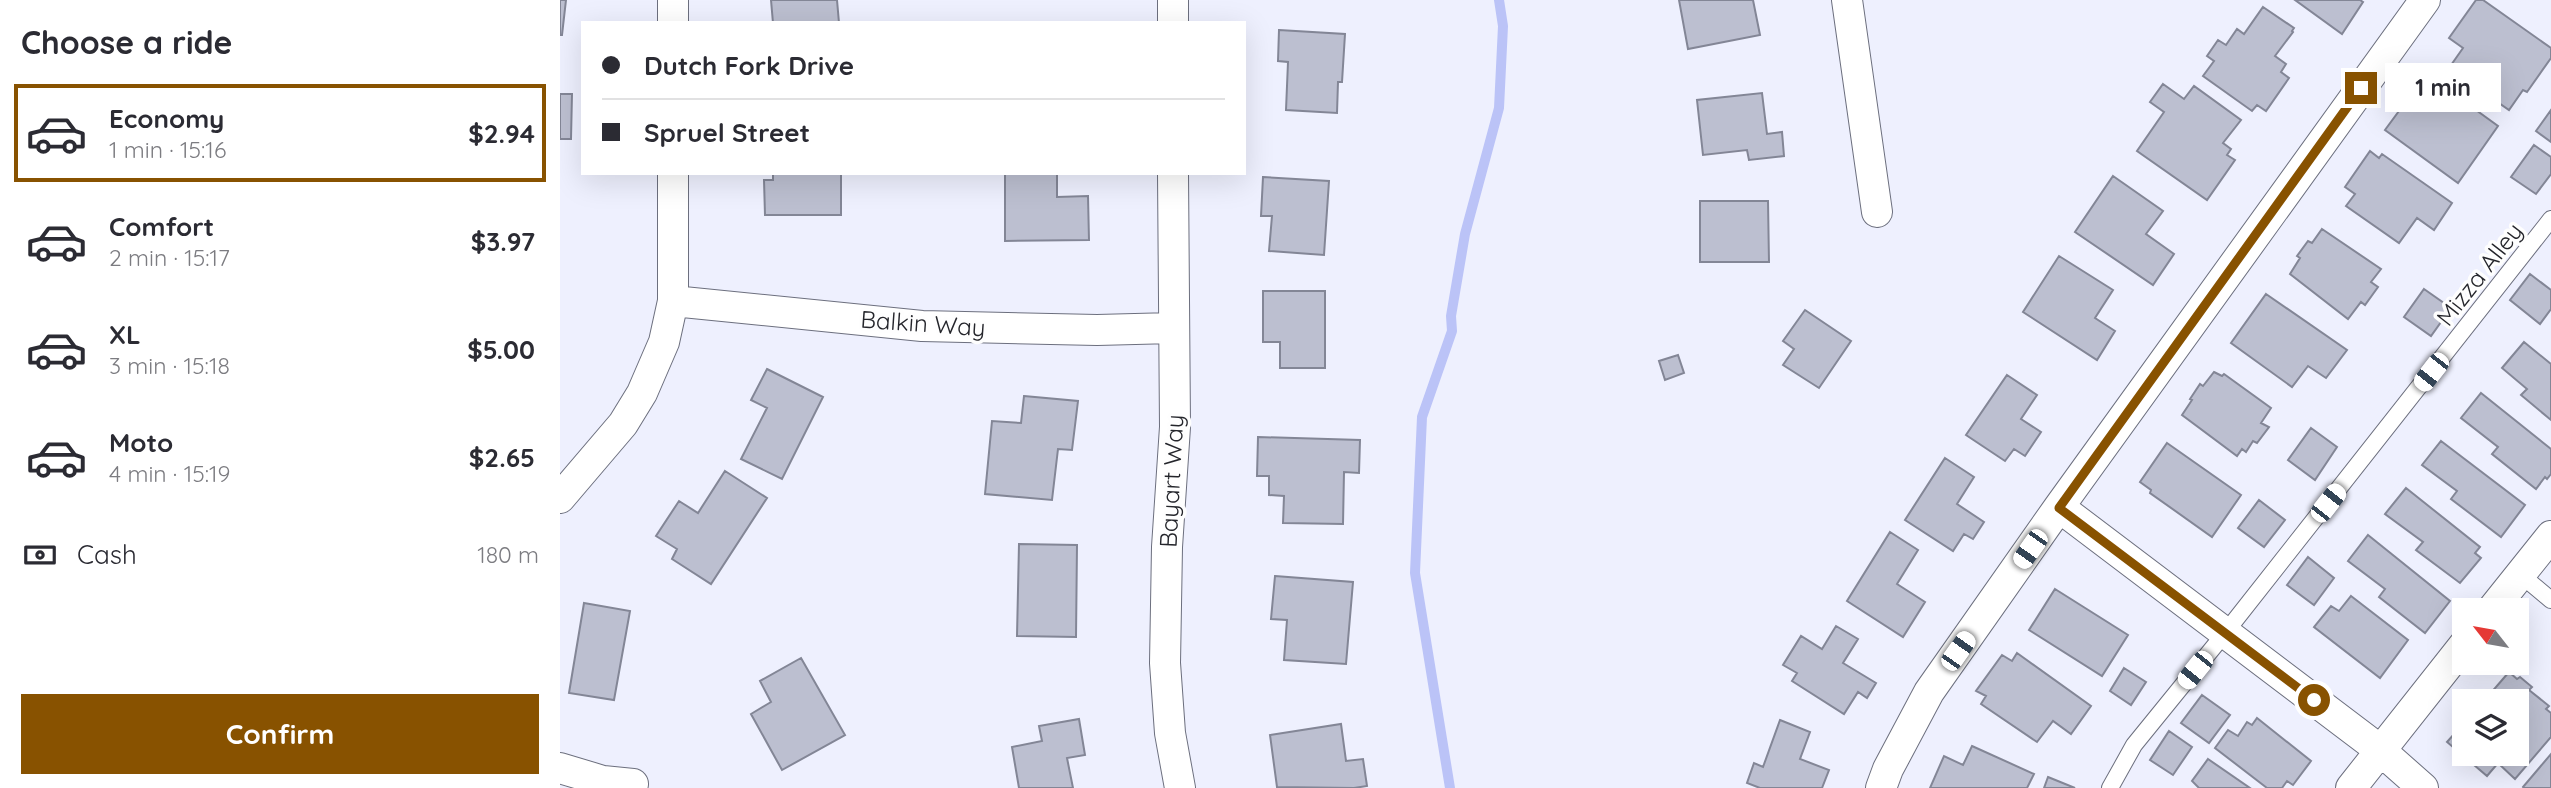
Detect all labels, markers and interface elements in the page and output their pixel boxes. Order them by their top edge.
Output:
text: Choose a ride [21,22,233,62]
text: Dutch Fork Drive [644,49,854,82]
callout: 1 min [2386,64,2501,112]
route end [2345,72,2377,104]
text: 1 min [2415,73,2471,102]
icon: car [25,102,88,165]
text: Economy [109,102,224,135]
text: Spruel Street [644,116,810,149]
text: $2.94 [468,117,535,150]
text: 1 min · 15:16 [109,135,226,164]
icon: car [25,210,88,273]
text: Comfort [109,210,214,243]
street label: Mizza Alley [2429,217,2529,331]
text: $3.97 [471,225,535,258]
text: 2 min · 15:17 [109,243,230,272]
street label: Balkin Way [859,304,987,342]
icon: car [25,318,88,381]
text: XL [109,318,141,351]
text: $5.00 [467,333,535,366]
car [2410,349,2453,395]
text: 3 min · 15:18 [109,351,230,380]
street label: Bayart Way [1153,414,1189,548]
icon: car [25,426,88,489]
text: Moto [109,426,173,459]
text: $2.65 [469,441,535,474]
text: 4 min · 15:19 [109,459,230,488]
car [2307,480,2350,526]
car [2010,526,2051,572]
icon: cash [21,536,59,574]
text: Cash [77,538,137,571]
text: 180 m [477,540,539,569]
north arrow [2452,598,2529,676]
map controls [2452,598,2529,766]
car [1938,628,1979,674]
car [2174,647,2217,693]
route start [2298,684,2330,716]
button: layers [2452,689,2529,766]
button: Confirm [21,694,539,774]

